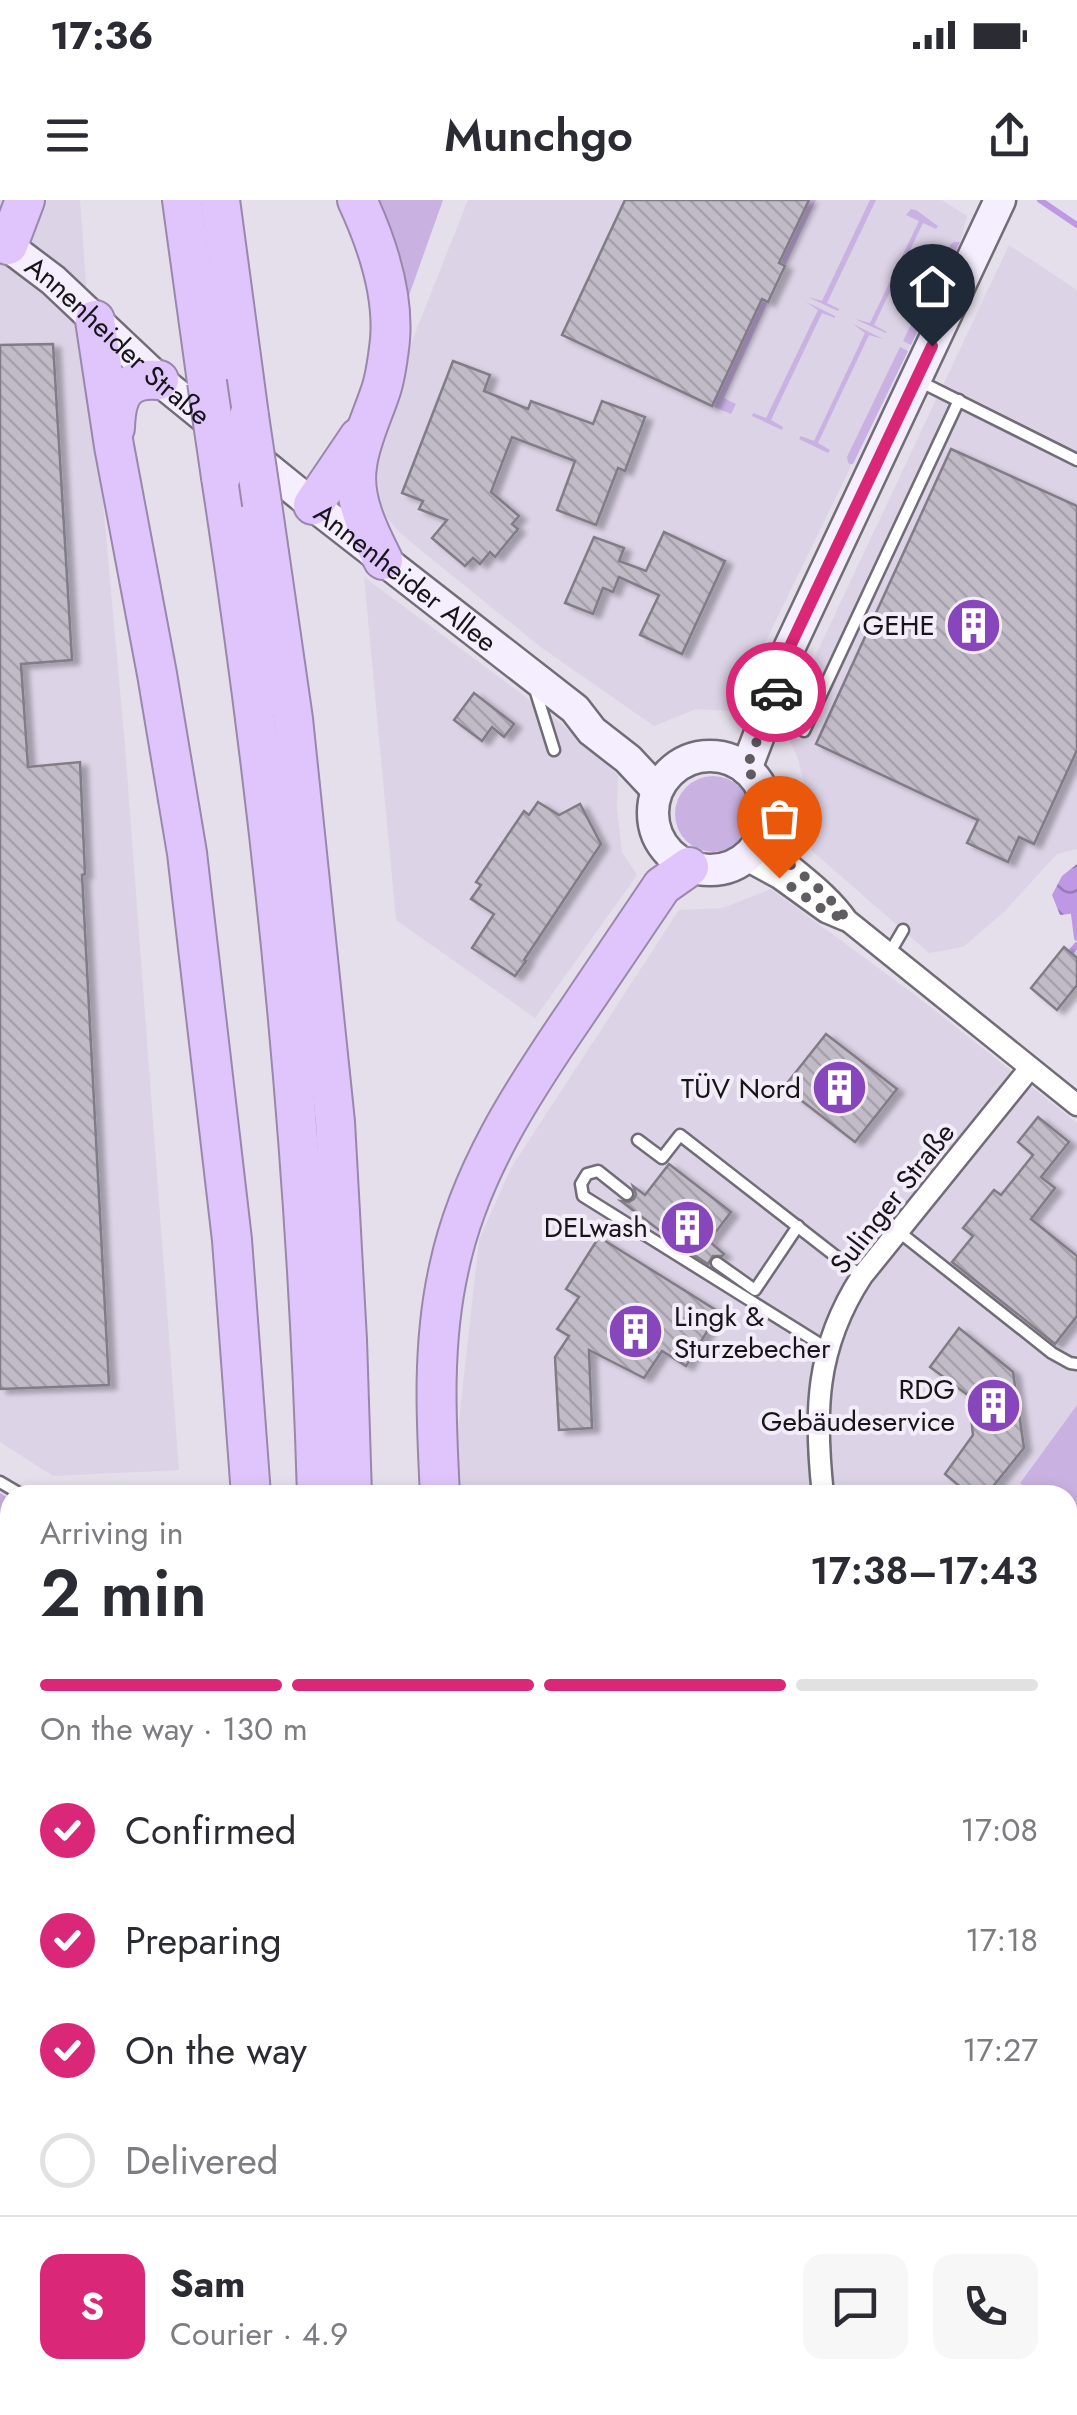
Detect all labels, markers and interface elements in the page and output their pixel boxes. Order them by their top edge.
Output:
text: 17:36 [50,8,154,63]
text: Munchgo [444,103,633,168]
icon: menu [40,108,95,163]
icon: share [982,108,1037,163]
pin [890,244,975,347]
street label: Annenheider Straße [16,246,219,435]
icon: home [905,259,960,314]
street label: Annenheider Allee [305,493,506,662]
building icon: GEHE [944,595,1004,655]
place label: GEHE [862,605,935,646]
courier [726,642,826,742]
icon: car [749,665,804,720]
pin [737,776,822,879]
icon: bag [752,791,807,846]
building icon: TÜV Nord [810,1058,870,1118]
place label: TÜV Nord [681,1068,801,1109]
street label: Sulinger Straße [820,1114,965,1283]
building icon: DELwash [657,1197,717,1257]
place label: DELwash [544,1207,648,1248]
place label: Lingk & Sturzebecher [674,1296,831,1369]
building icon: Lingk & Sturzebecher [605,1302,665,1362]
place label: RDG Gebäudeservice [761,1369,955,1442]
building icon: RDG Gebäudeservice [964,1375,1024,1435]
text: Arriving in [40,1510,184,1556]
text: 17:38–17:43 [810,1543,1038,1598]
text: 2 min [40,1546,207,1640]
text: On the way · 130 m [40,1706,308,1752]
icon: check [40,1803,95,1858]
text: Confirmed [125,1803,296,1858]
text: 17:08 [961,1807,1038,1853]
icon: check [40,1913,95,1968]
text: Preparing [125,1913,282,1968]
text: 17:18 [965,1917,1038,1963]
icon: check [40,2023,95,2078]
text: On the way [125,2023,307,2078]
text: 17:27 [962,2027,1038,2073]
text: Delivered [125,2133,278,2188]
button: chat [803,2254,908,2359]
button: phone [933,2254,1038,2359]
text: Sam [170,2256,245,2311]
text: S [81,2279,104,2334]
text: Courier · 4.9 [170,2311,348,2357]

